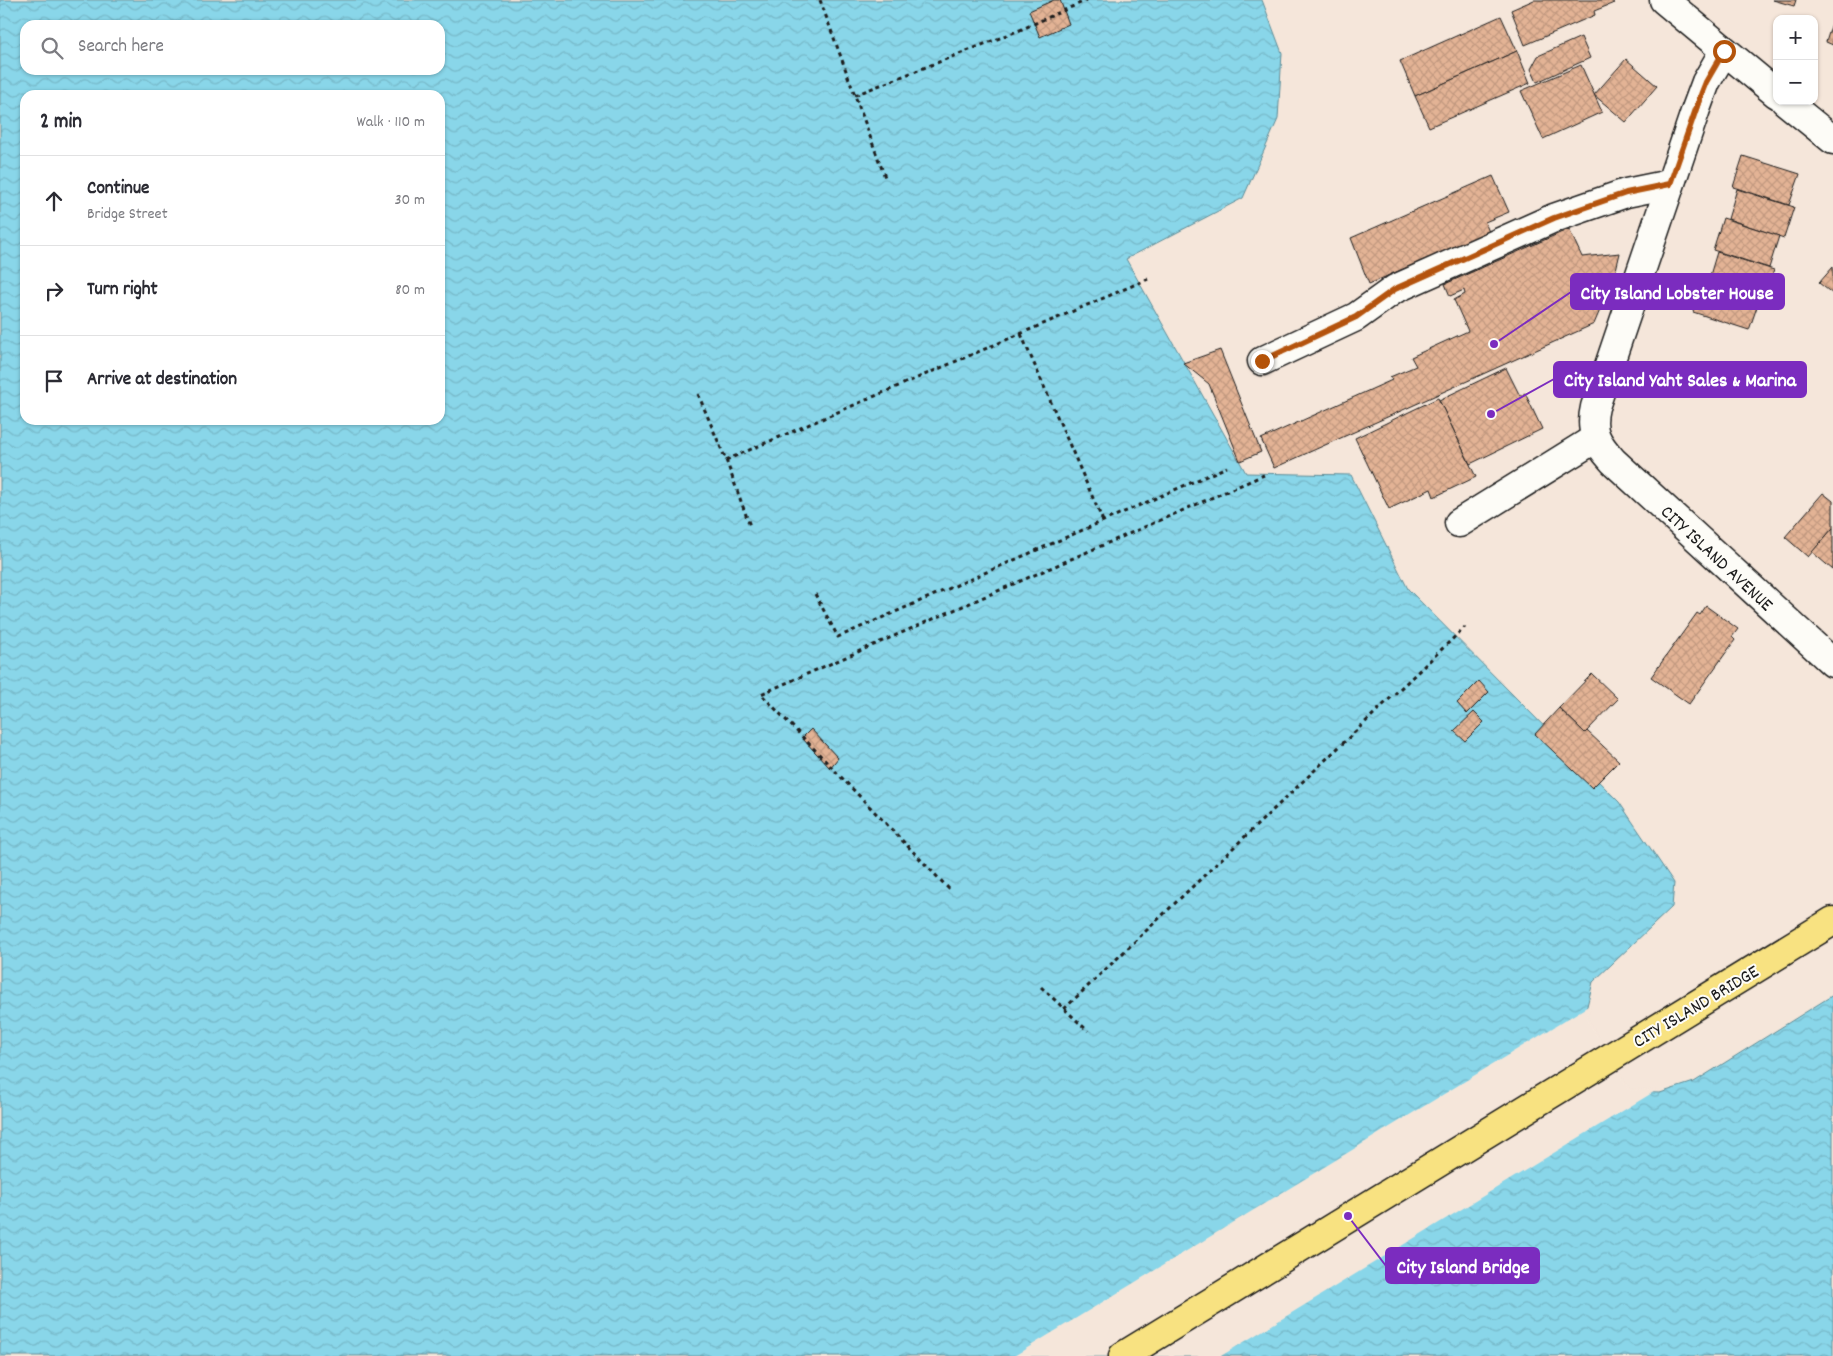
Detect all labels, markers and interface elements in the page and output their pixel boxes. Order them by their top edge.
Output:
map controls [1773,15,1818,105]
button: + [1773,15,1818,60]
search box [20,20,445,75]
icon: search [38,34,66,62]
text: Search here [78,34,164,61]
route start [1713,40,1736,63]
button: − [1773,60,1818,105]
text: 2 min [40,108,82,138]
text: Walk · 110 m [357,111,425,134]
text: Continue [87,176,149,203]
icon: ahead [40,187,68,215]
text: 30 m [395,189,425,212]
text: Bridge Street [87,203,168,226]
callout: City Island Lobster House [1571,274,1784,309]
icon: right [40,277,68,305]
text: Turn right [87,277,158,304]
text: 80 m [395,279,425,302]
text: City Island Lobster House [1581,281,1774,309]
route end [1251,350,1274,373]
callout: City Island Yaht Sales & Marina [1554,362,1806,397]
icon: arrive [40,367,68,395]
text: Arrive at destination [87,367,237,394]
text: City Island Yaht Sales & Marina [1564,368,1797,396]
street label: CITY ISLAND AVENUE [1653,500,1778,619]
street label: CITY ISLAND BRIDGE [1629,960,1765,1056]
callout: City Island Bridge [1386,1248,1539,1283]
text: City Island Bridge [1396,1255,1530,1283]

